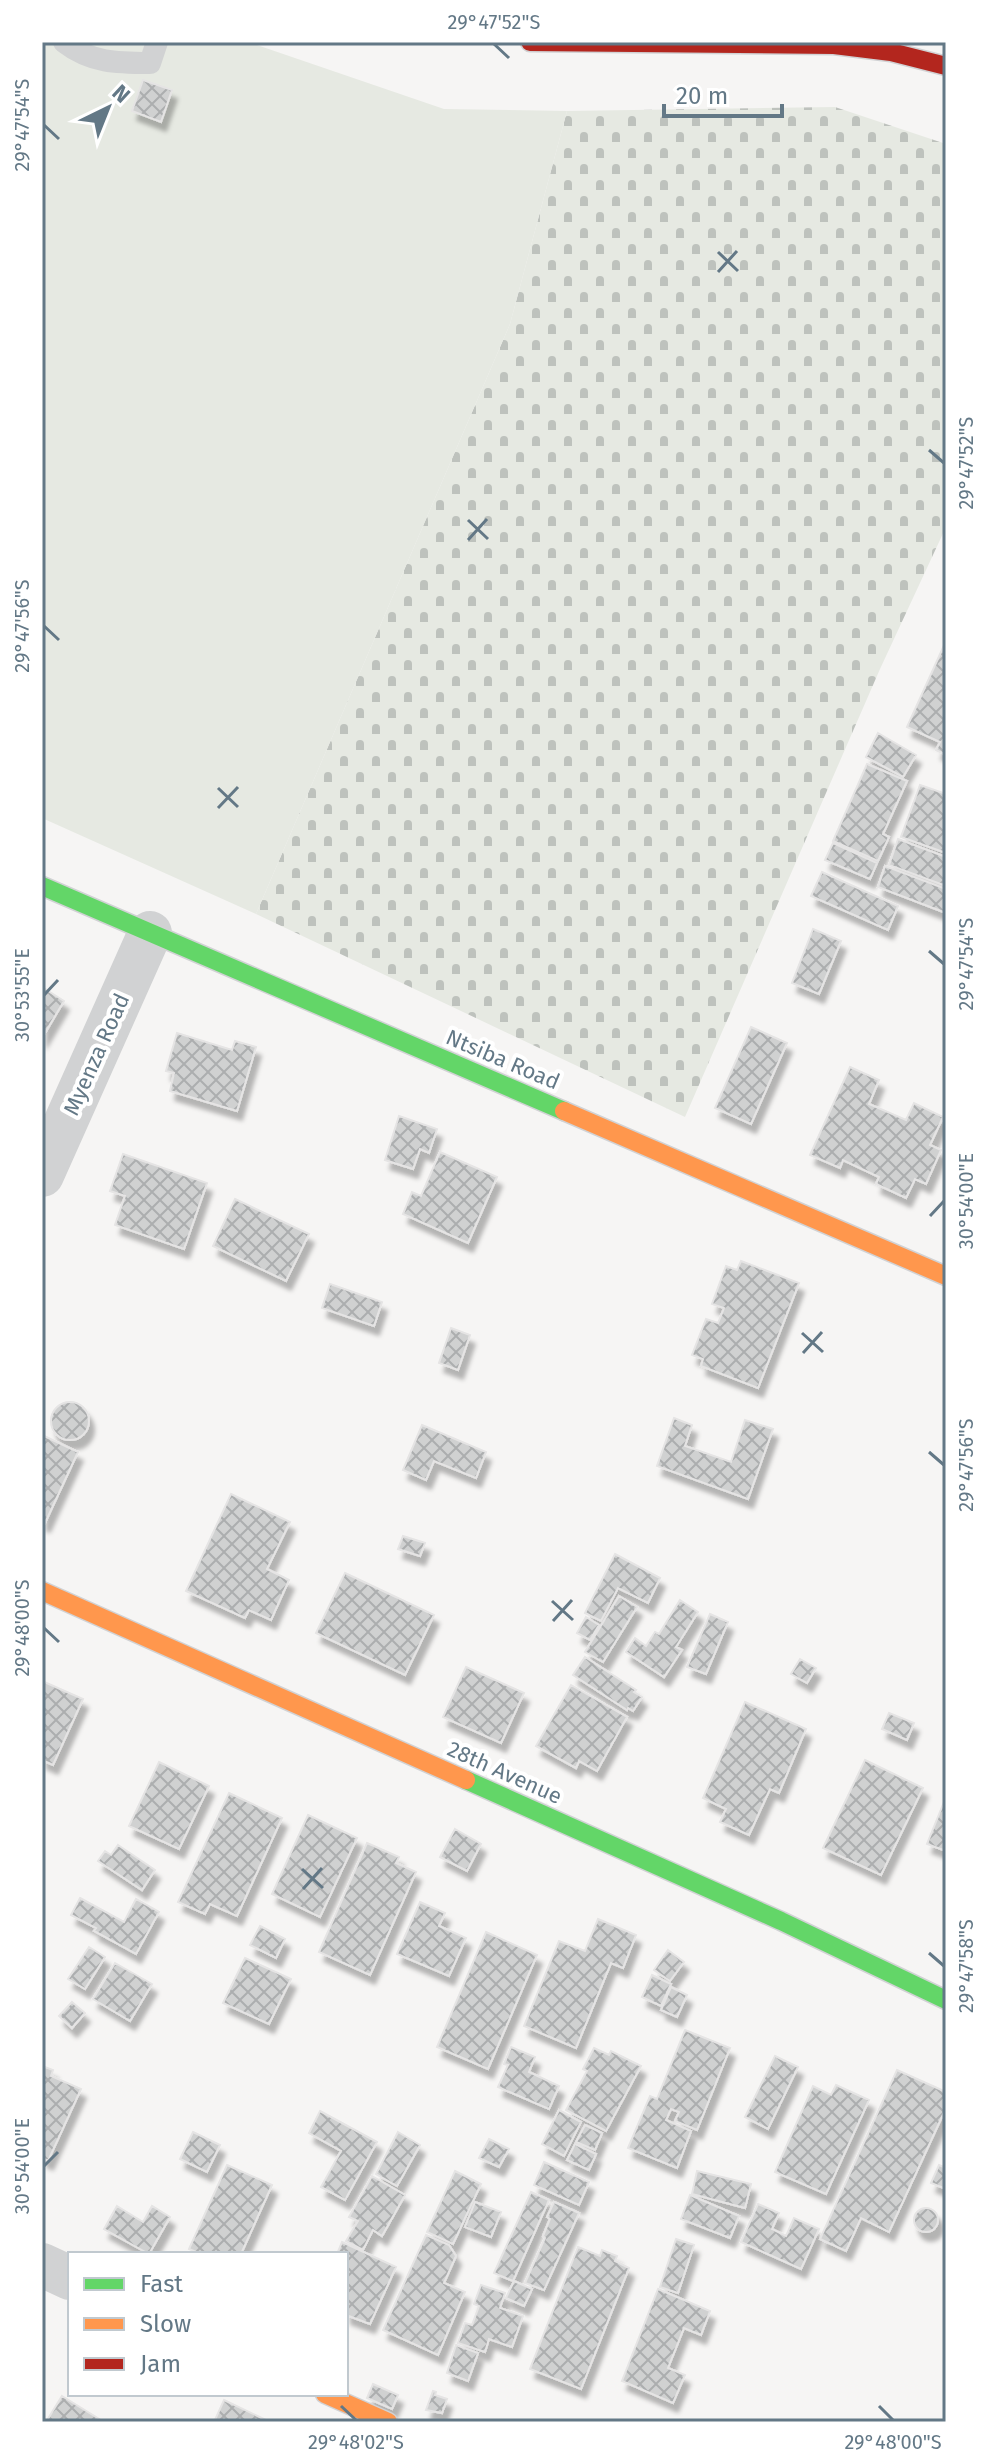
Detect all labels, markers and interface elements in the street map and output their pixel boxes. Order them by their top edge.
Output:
text: 29°47'52"S [448,10,541,34]
north arrow [68,68,148,148]
scale bar [664,68,782,118]
text: 29°47'54"S [10,79,34,171]
text: N [107,79,136,109]
text: 20 m [676,82,728,110]
text: 29°47'52"S [954,416,978,509]
text: 29°47'56"S [10,579,34,673]
text: 29°47'54"S [954,918,978,1010]
text: 30°53'55"E [10,948,34,1042]
street label: Myenza Road [58,989,135,1119]
street label: Ntsiba Road [442,1023,564,1095]
text: 30°54'00"E [954,1153,978,1249]
text: 29°47'56"S [954,1418,978,1512]
text: 29°48'00"S [10,1579,34,1677]
street label: 28th Avenue [443,1735,566,1810]
text: 29°47'58"S [954,1919,978,2013]
text: 30°54'00"E [10,2118,34,2214]
legend [68,2252,348,2396]
text: Fast [140,2270,183,2298]
text: Slow [140,2310,191,2338]
text: Jam [140,2350,181,2378]
text: 29°48'02"S [308,2430,404,2454]
text: 29°48'00"S [844,2430,942,2454]

